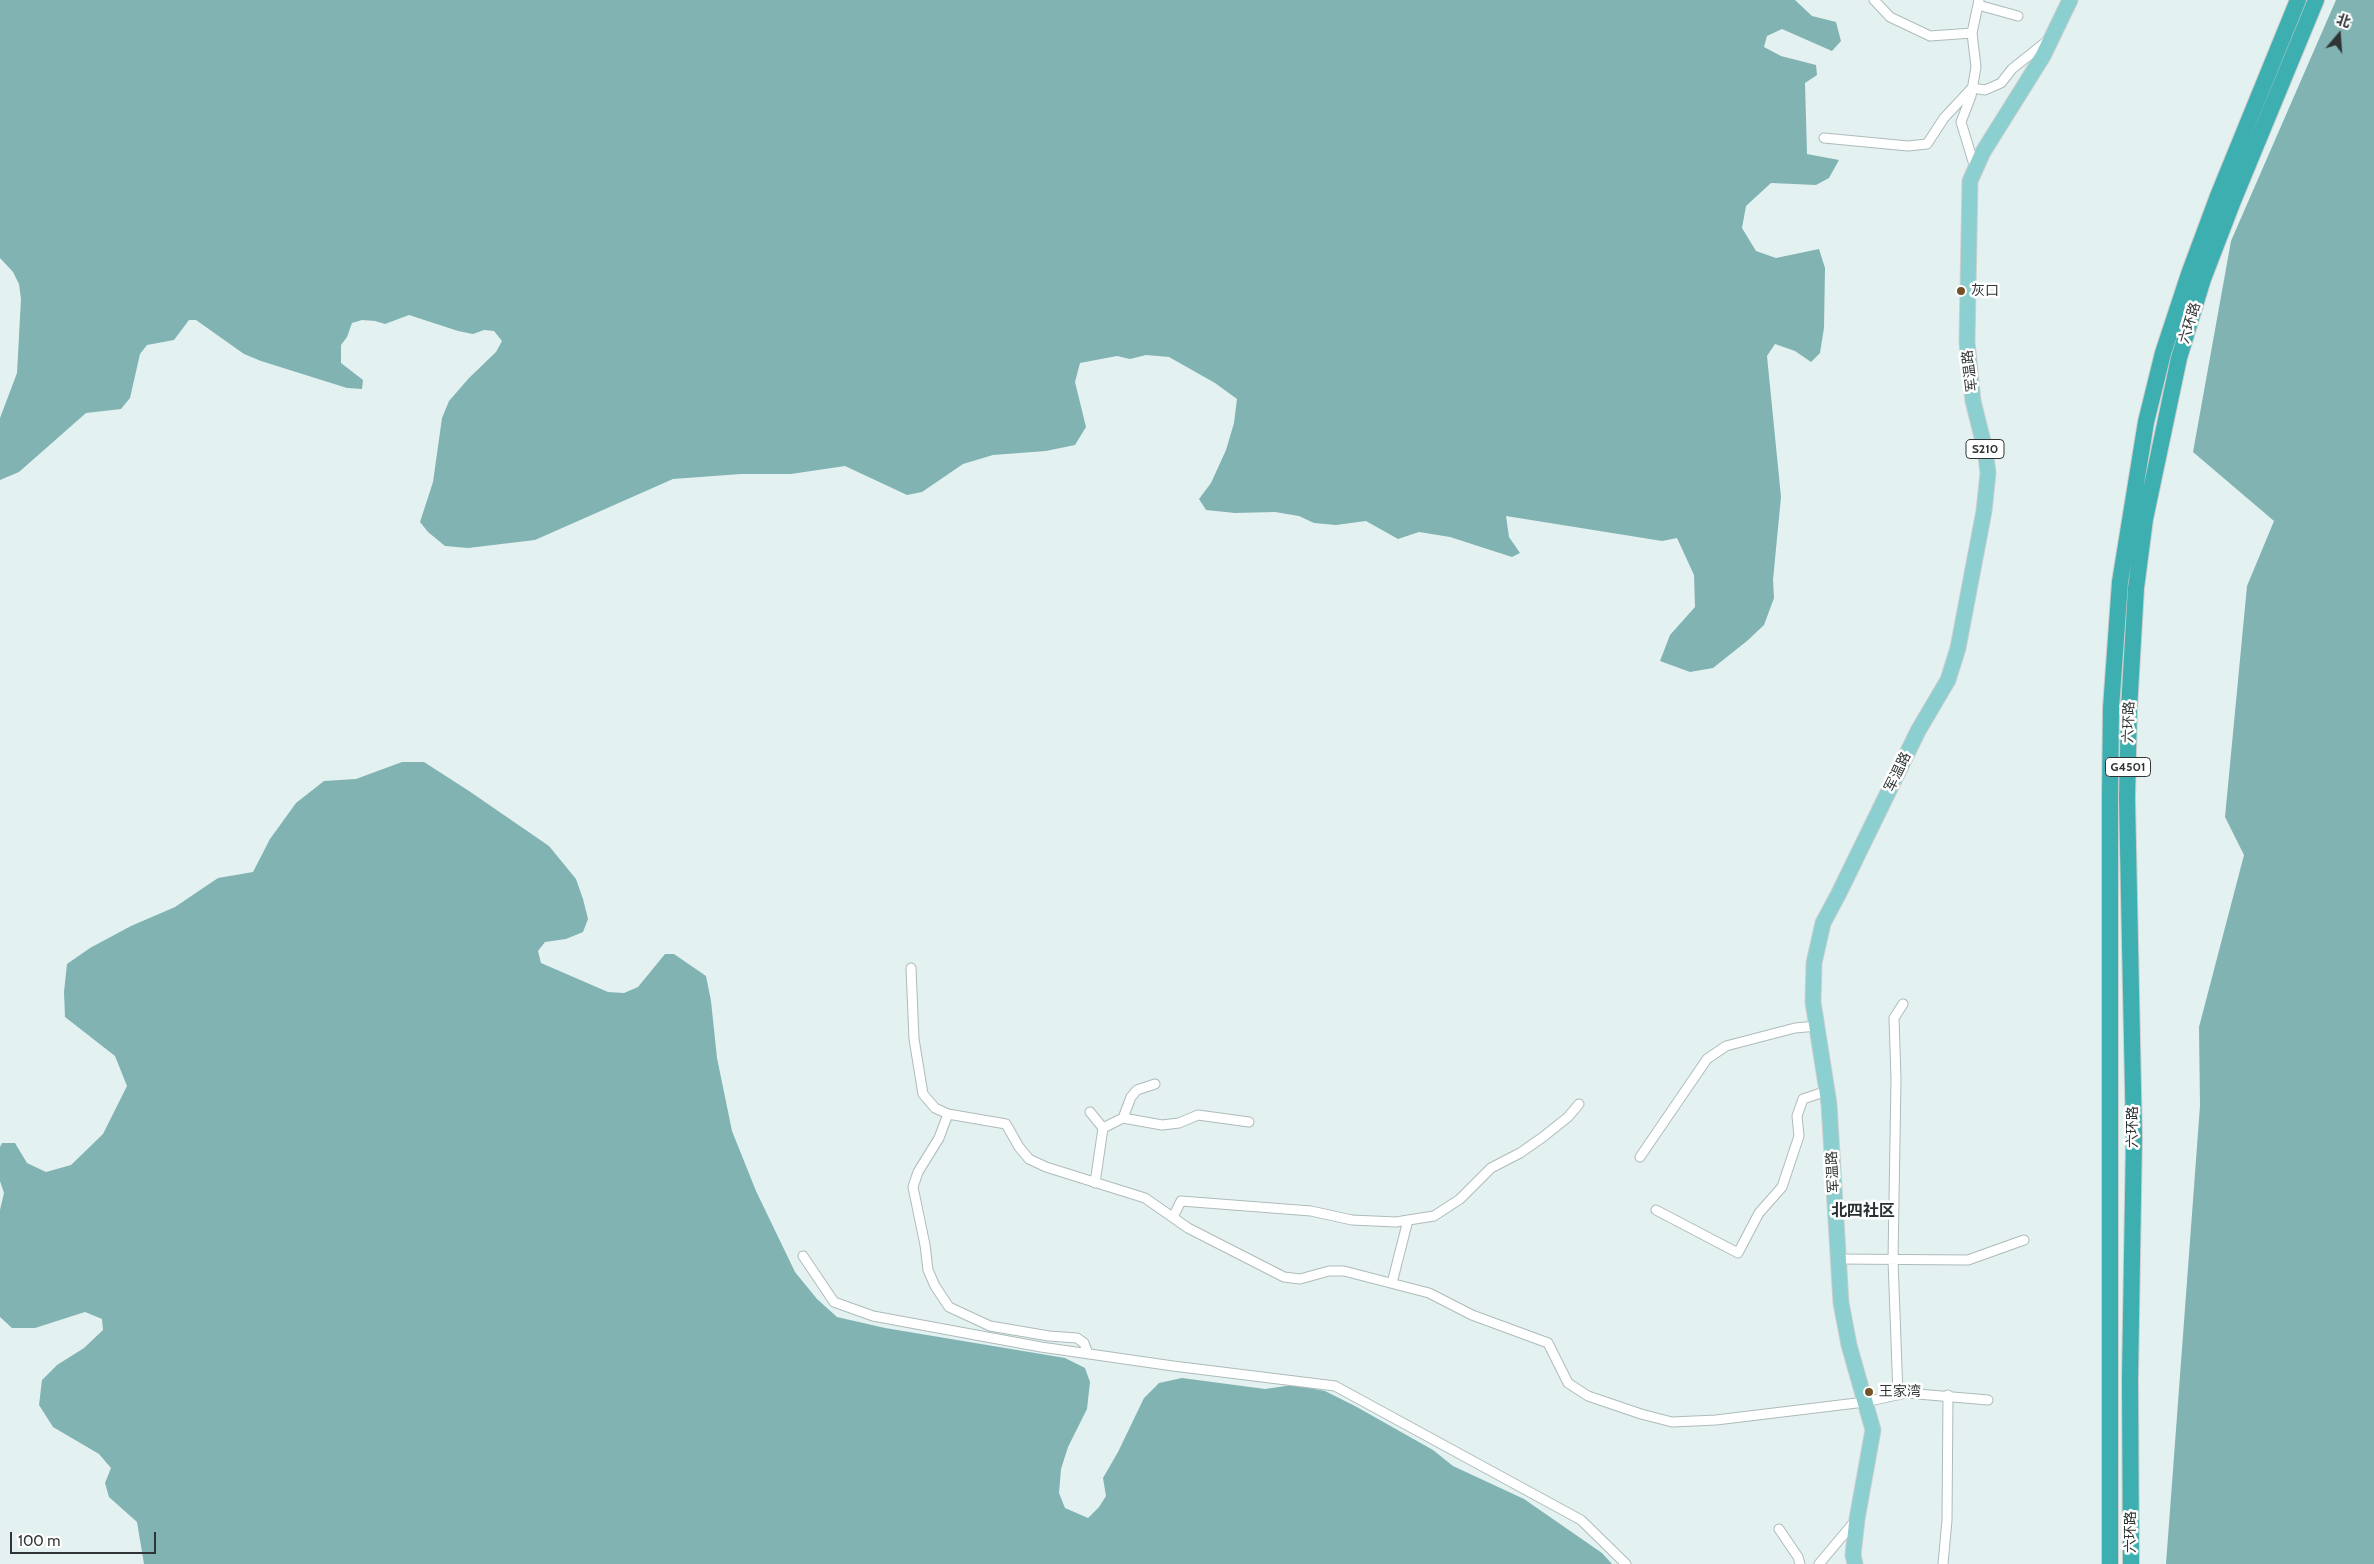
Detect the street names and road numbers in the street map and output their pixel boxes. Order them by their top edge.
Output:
street label: 六环路 [2176,300,2204,346]
street label: 军温路 [1959,349,1981,393]
road number: S210 [1966,439,2004,458]
street label: 六环路 [2120,701,2138,743]
street label: 军温路 [1881,749,1915,795]
road number: G4501 [2106,758,2150,776]
street label: 六环路 [2125,1106,2141,1148]
street label: 军温路 [1824,1151,1842,1193]
street label: 六环路 [2123,1511,2139,1553]

